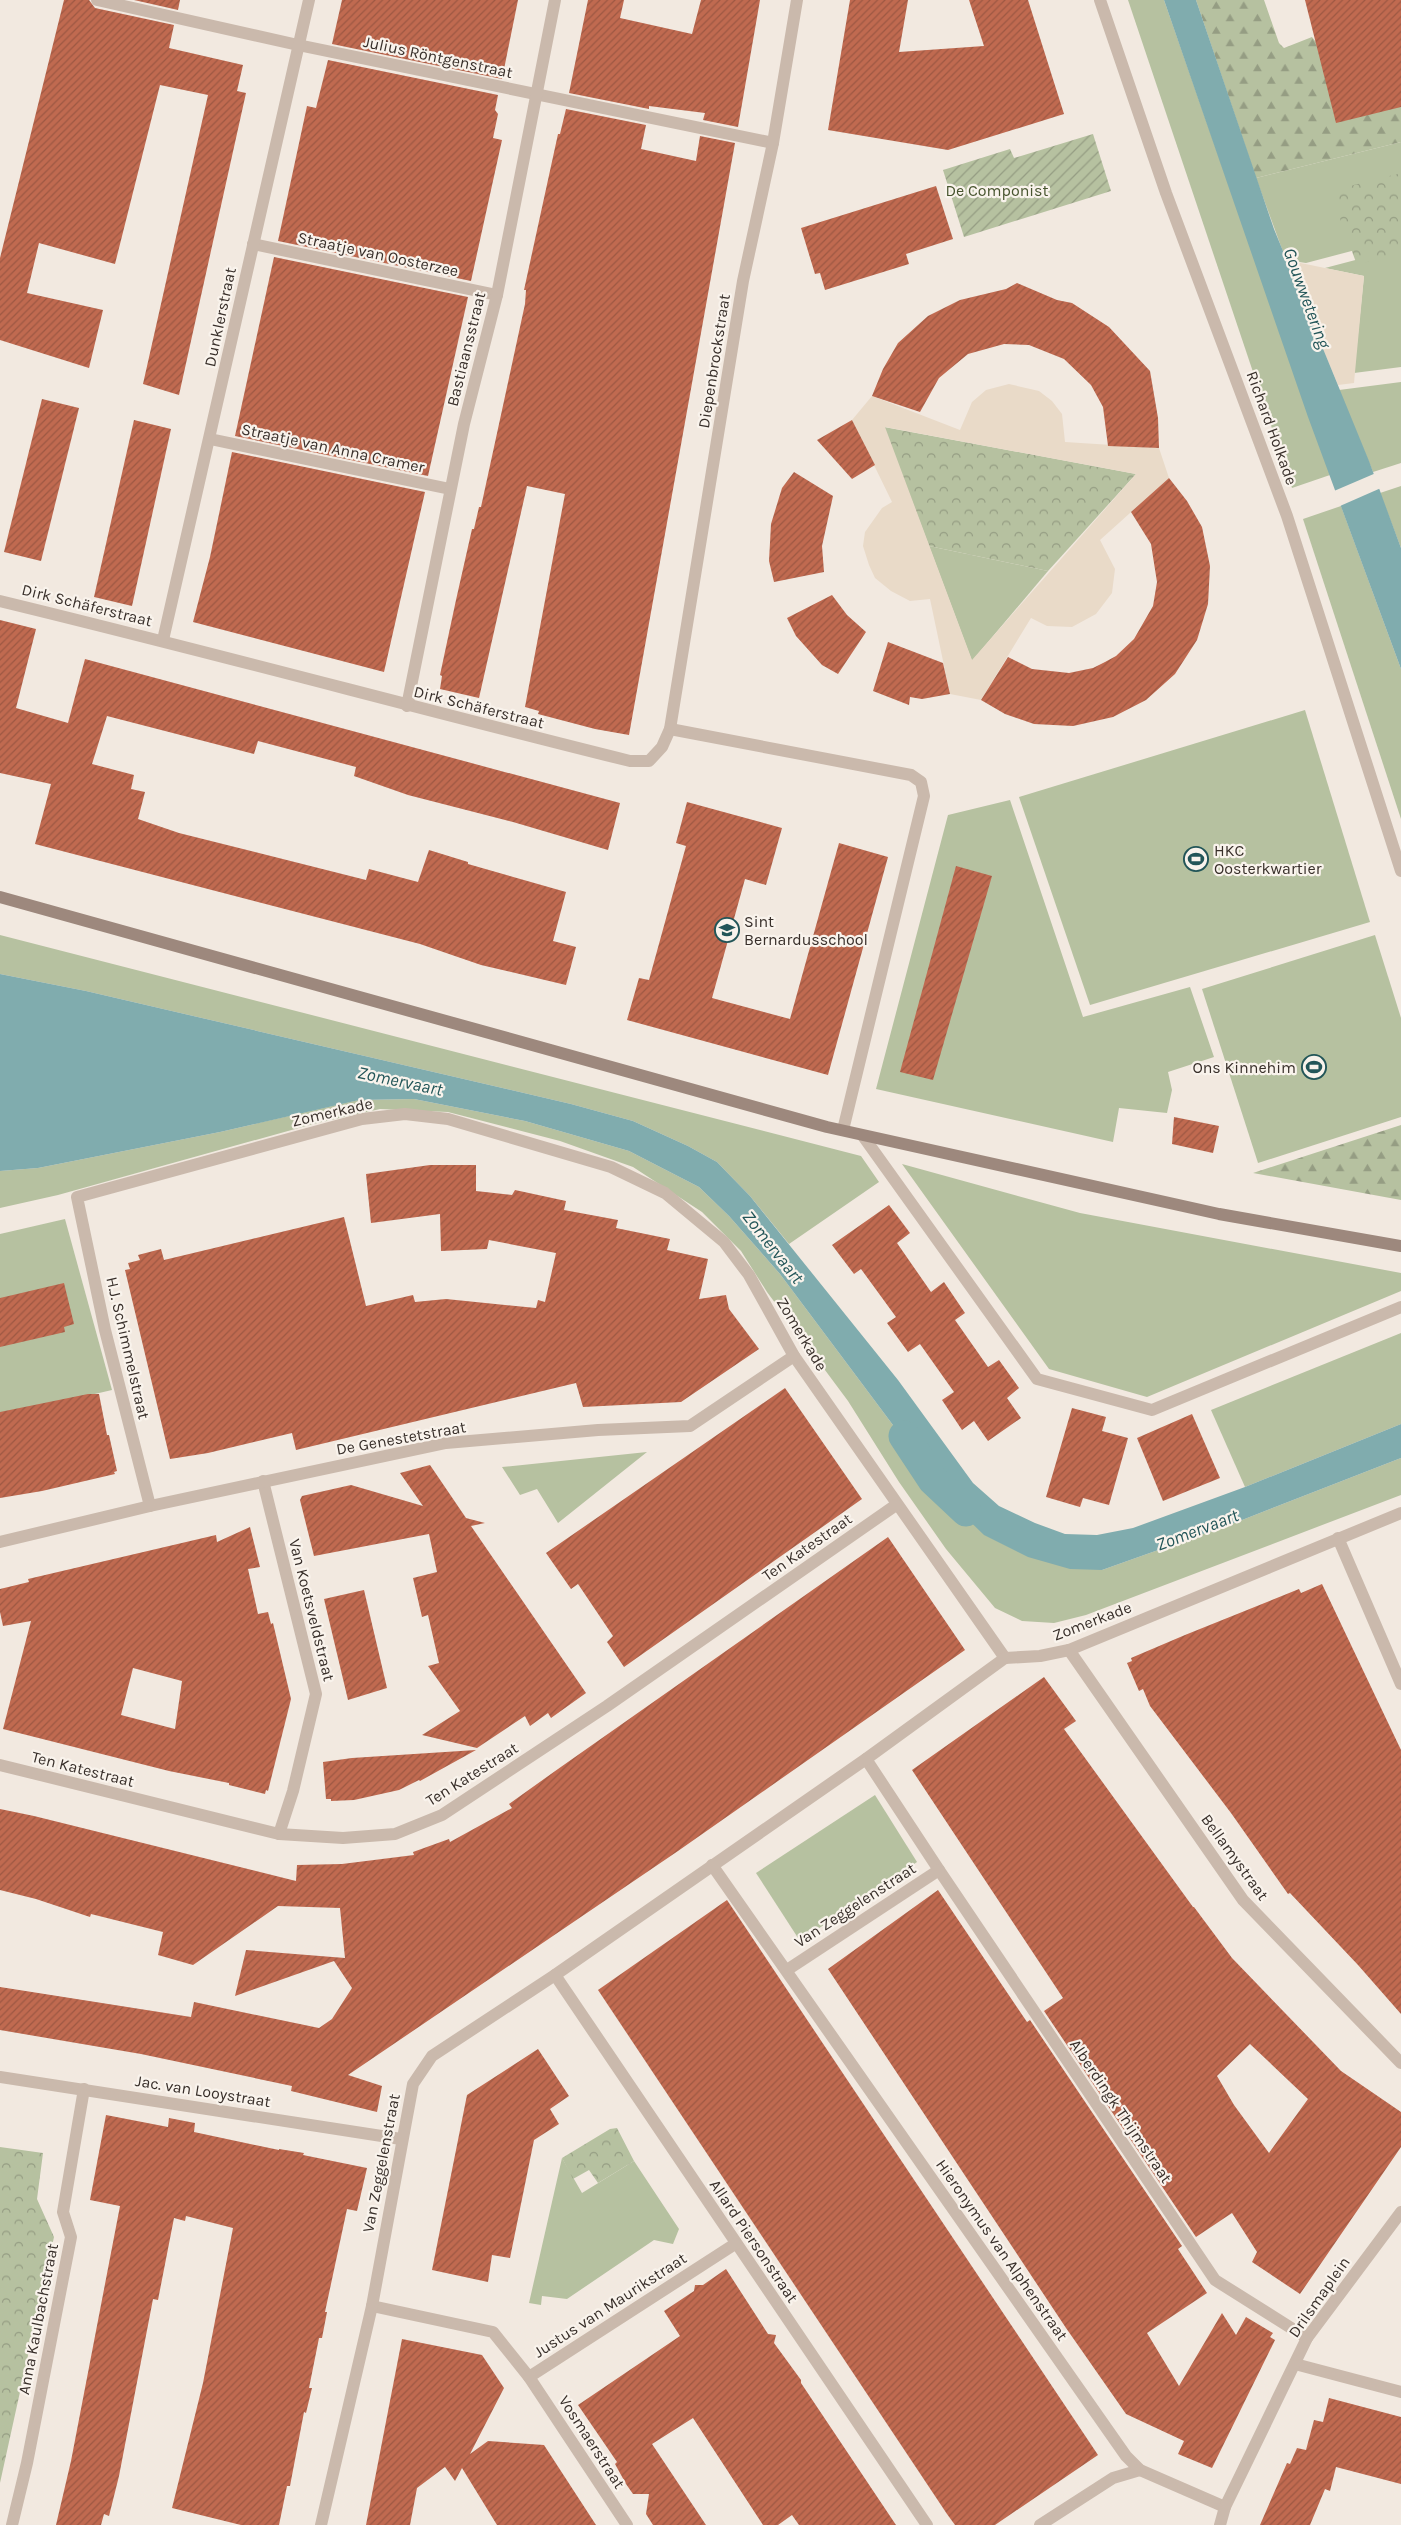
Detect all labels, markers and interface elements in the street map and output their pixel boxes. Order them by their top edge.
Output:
street label: Julius Röntgenstraat [362,32,514,82]
park label: De Componist [945,181,1049,200]
street label: Straatje van Oosterzee [296,228,460,280]
water label: Gouwwetering [1279,245,1336,352]
street label: Dunklerstraat [200,266,240,368]
street label: Bastiaansstraat [443,290,489,408]
street label: Diepenbrockstraat [694,292,734,430]
street label: Richard Holkade [1243,368,1301,488]
street label: Straatje van Anna Cramer [240,419,427,477]
street label: Dirk Schäferstraat [20,580,154,630]
street label: Dirk Schäferstraat [412,682,546,732]
place label: HKC Oosterkwartier [1214,841,1322,878]
sports icon: HKC Oosterkwartier [1183,846,1209,872]
place label: Sint Bernardusschool [744,912,868,949]
school or university icon: Sint Bernardusschool [714,917,740,943]
sports icon: Ons Kinnehim [1301,1054,1327,1080]
place label: Ons Kinnehim [1192,1058,1296,1077]
water label: Zomervaart [355,1061,446,1101]
street label: Zomerkade [290,1093,374,1131]
water label: Zomervaart [738,1206,809,1289]
street label: H.J. Schimmelstraat [102,1275,154,1421]
street label: Zomerkade [773,1294,831,1374]
street label: De Genestetstraat [335,1417,467,1459]
water label: Zomervaart [1153,1504,1242,1556]
street label: Ten Katestraat [759,1509,855,1585]
street label: Van Koetsveldstraat [285,1537,339,1683]
street label: Zomerkade [1050,1597,1134,1645]
street label: Ten Katestraat [422,1738,522,1810]
street label: Ten Katestraat [30,1747,136,1791]
street label: Bellamystraat [1197,1810,1273,1904]
street label: Van Zeggelenstraat [791,1859,919,1951]
street label: Alberdingk Thijmstraat [1066,2036,1176,2186]
street label: Jac. van Looystraat [134,2071,272,2111]
street label: Van Zeggelenstraat [358,2092,404,2234]
street label: Hieronymus van Alphenstraat [932,2156,1072,2344]
street label: Allard Piersonstraat [706,2176,802,2306]
street label: Anna Kaulbachstraat [14,2242,62,2396]
street label: Justus van Maurikstraat [530,2248,690,2362]
street label: Drilsmaplein [1284,2253,1354,2341]
street label: Vosmaerstraat [555,2392,629,2492]

